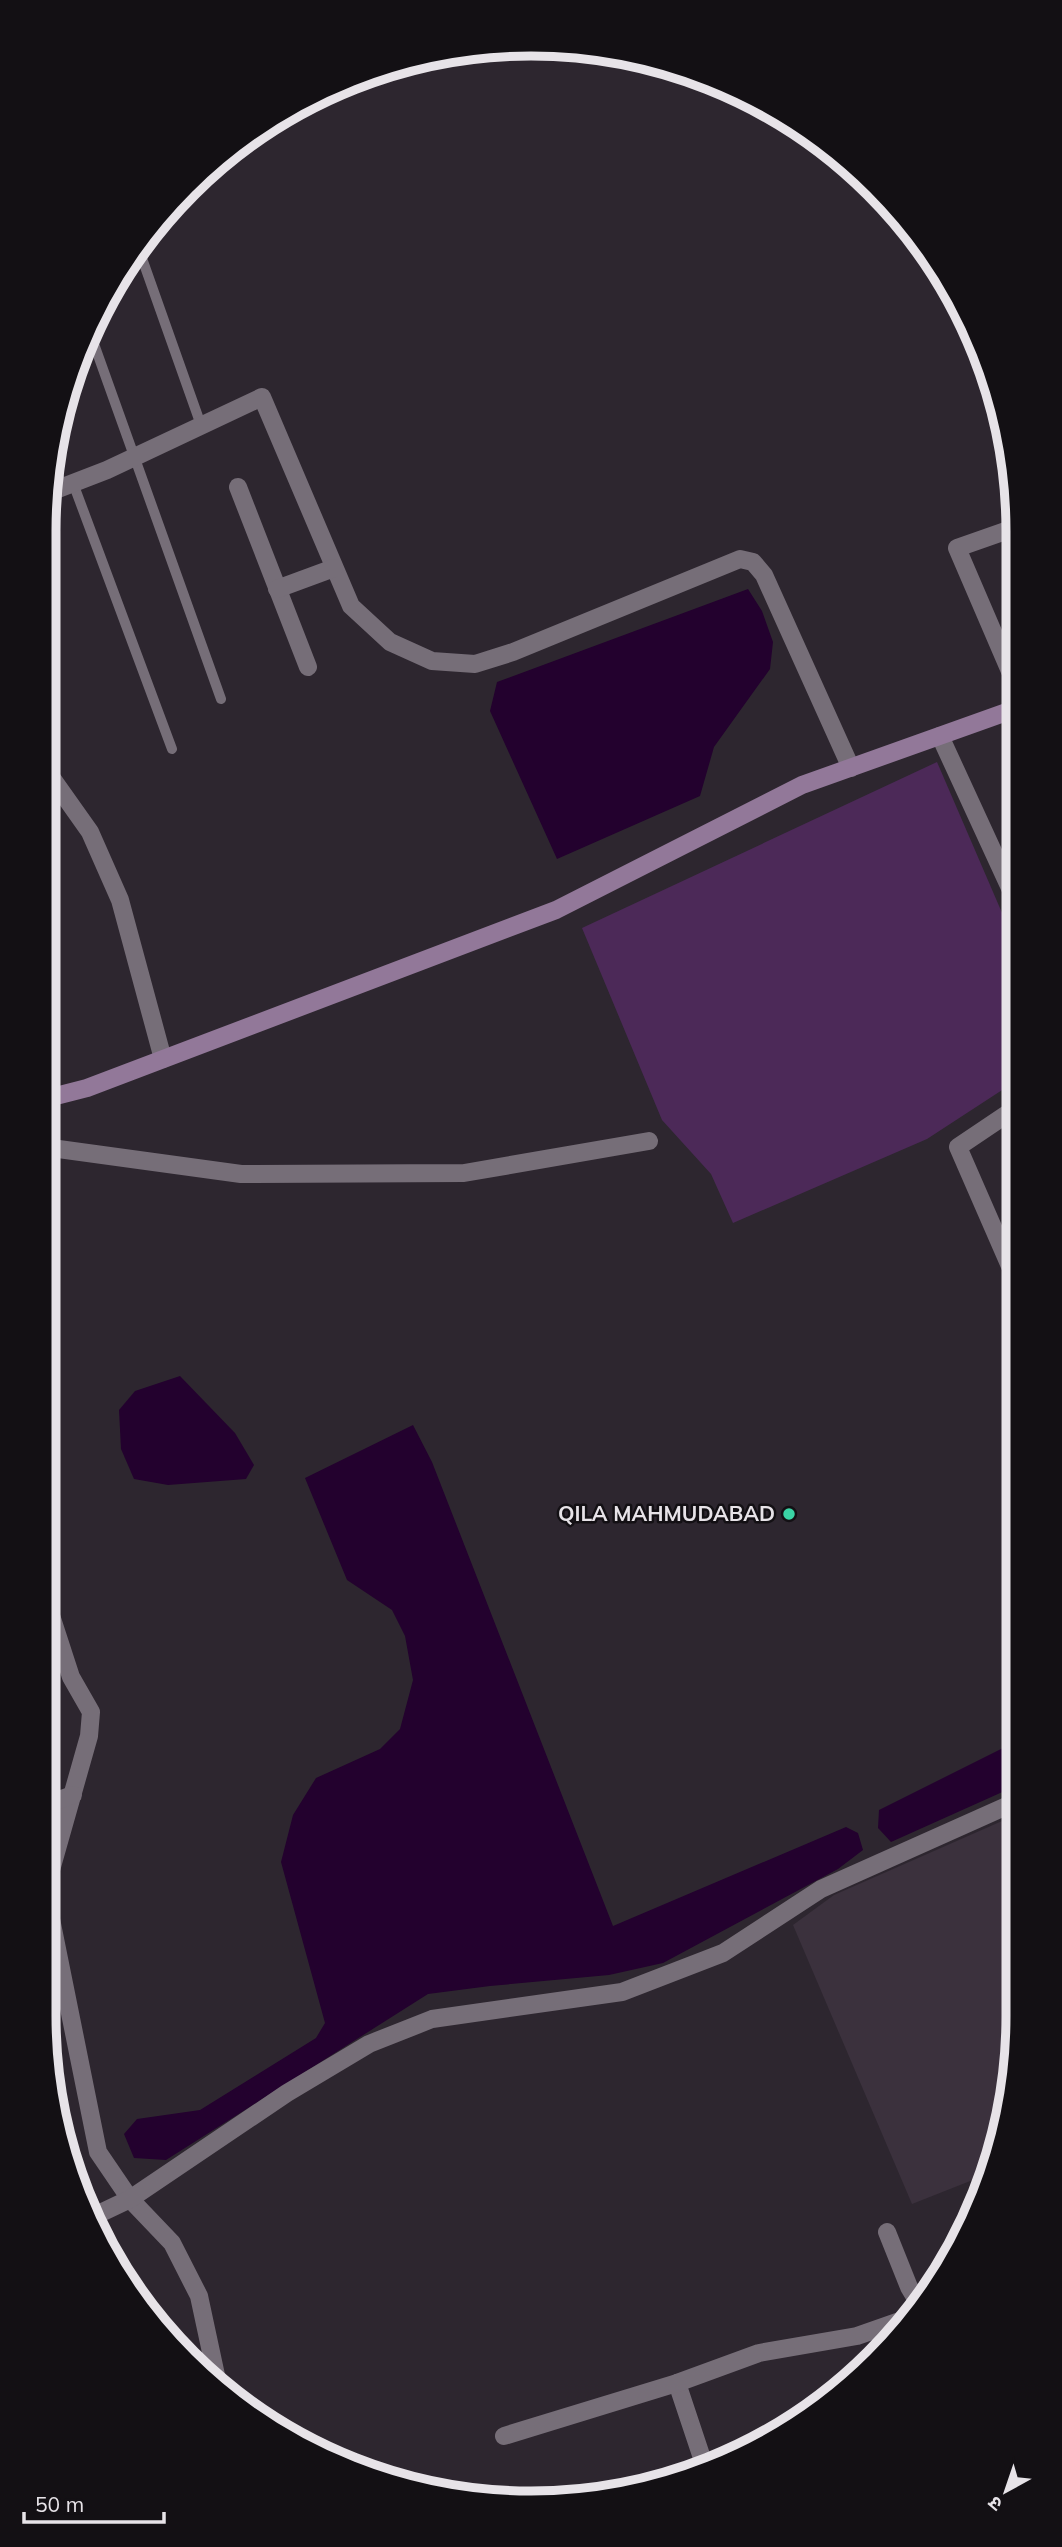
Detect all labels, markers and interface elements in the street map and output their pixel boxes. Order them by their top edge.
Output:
place label: QILA MAHMUDABAD [558,1500,775,1526]
marker: QILA MAHMUDABAD [781,1506,797,1522]
north arrow [971,2456,1041,2526]
scale bar [24,2480,164,2524]
text: 50 m [35,2491,84,2517]
text: उ [982,2491,1007,2517]

